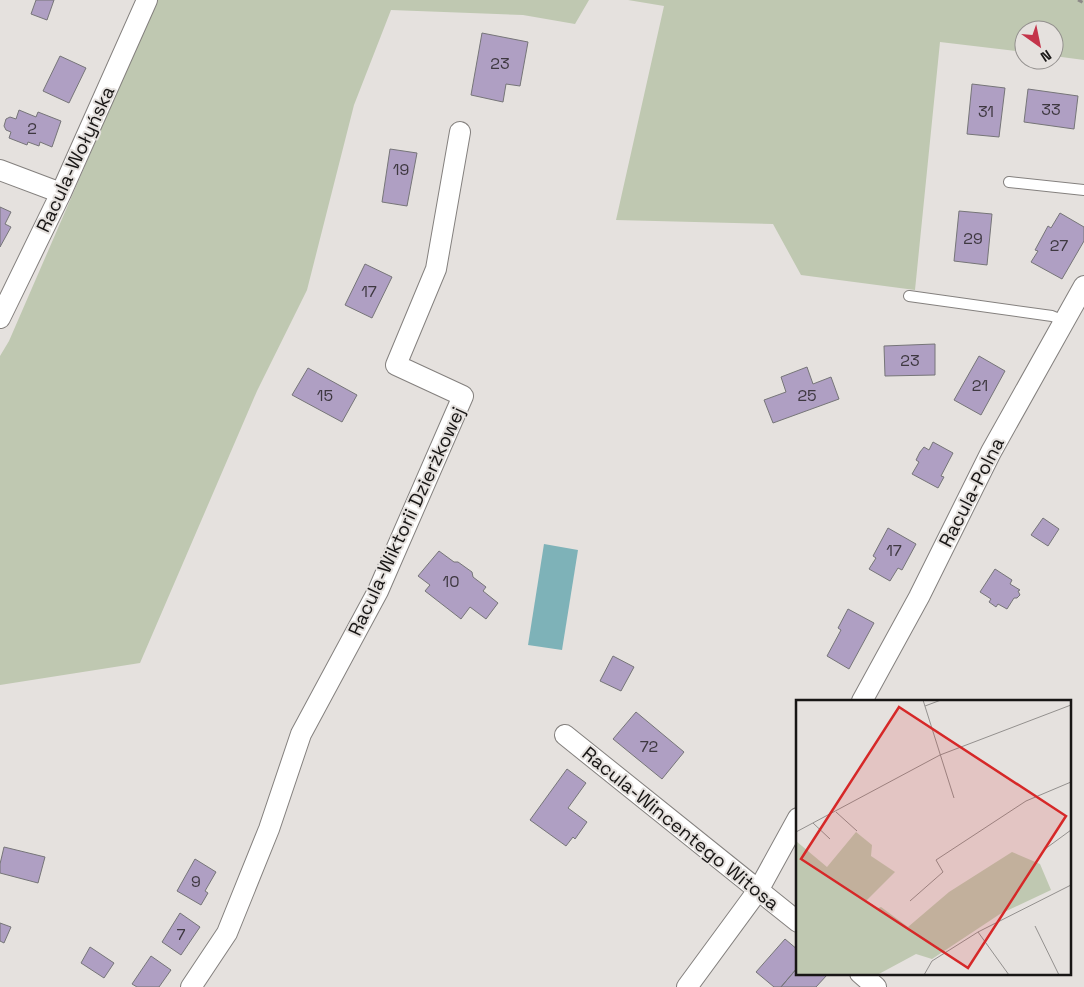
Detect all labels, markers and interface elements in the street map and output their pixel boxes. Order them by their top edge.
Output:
north arrow [1014,20,1064,70]
text: N [1037,46,1055,66]
house number: 23 [490,53,510,74]
street label: Racula-Wołyńska [31,82,120,236]
house number: 33 [1041,99,1061,120]
house number: 31 [978,101,994,122]
house number: 2 [27,118,37,139]
house number: 19 [393,159,409,180]
house number: 29 [963,228,983,249]
house number: 27 [1050,235,1068,256]
house number: 17 [361,281,377,302]
house number: 23 [900,350,920,371]
house number: 21 [972,375,988,396]
house number: 15 [317,385,333,406]
house number: 25 [797,385,817,406]
street label: Racula-Wiktorii Dzierżkowej [342,403,471,640]
street label: Racula-Polna [933,433,1010,551]
house number: 17 [886,540,902,561]
house number: 10 [443,571,459,592]
inset map [796,700,1072,974]
house number: 72 [640,736,658,757]
street label: Racula-Wincentego Witosa [577,741,785,916]
house number: 9 [191,871,201,892]
house number: 7 [176,924,186,945]

